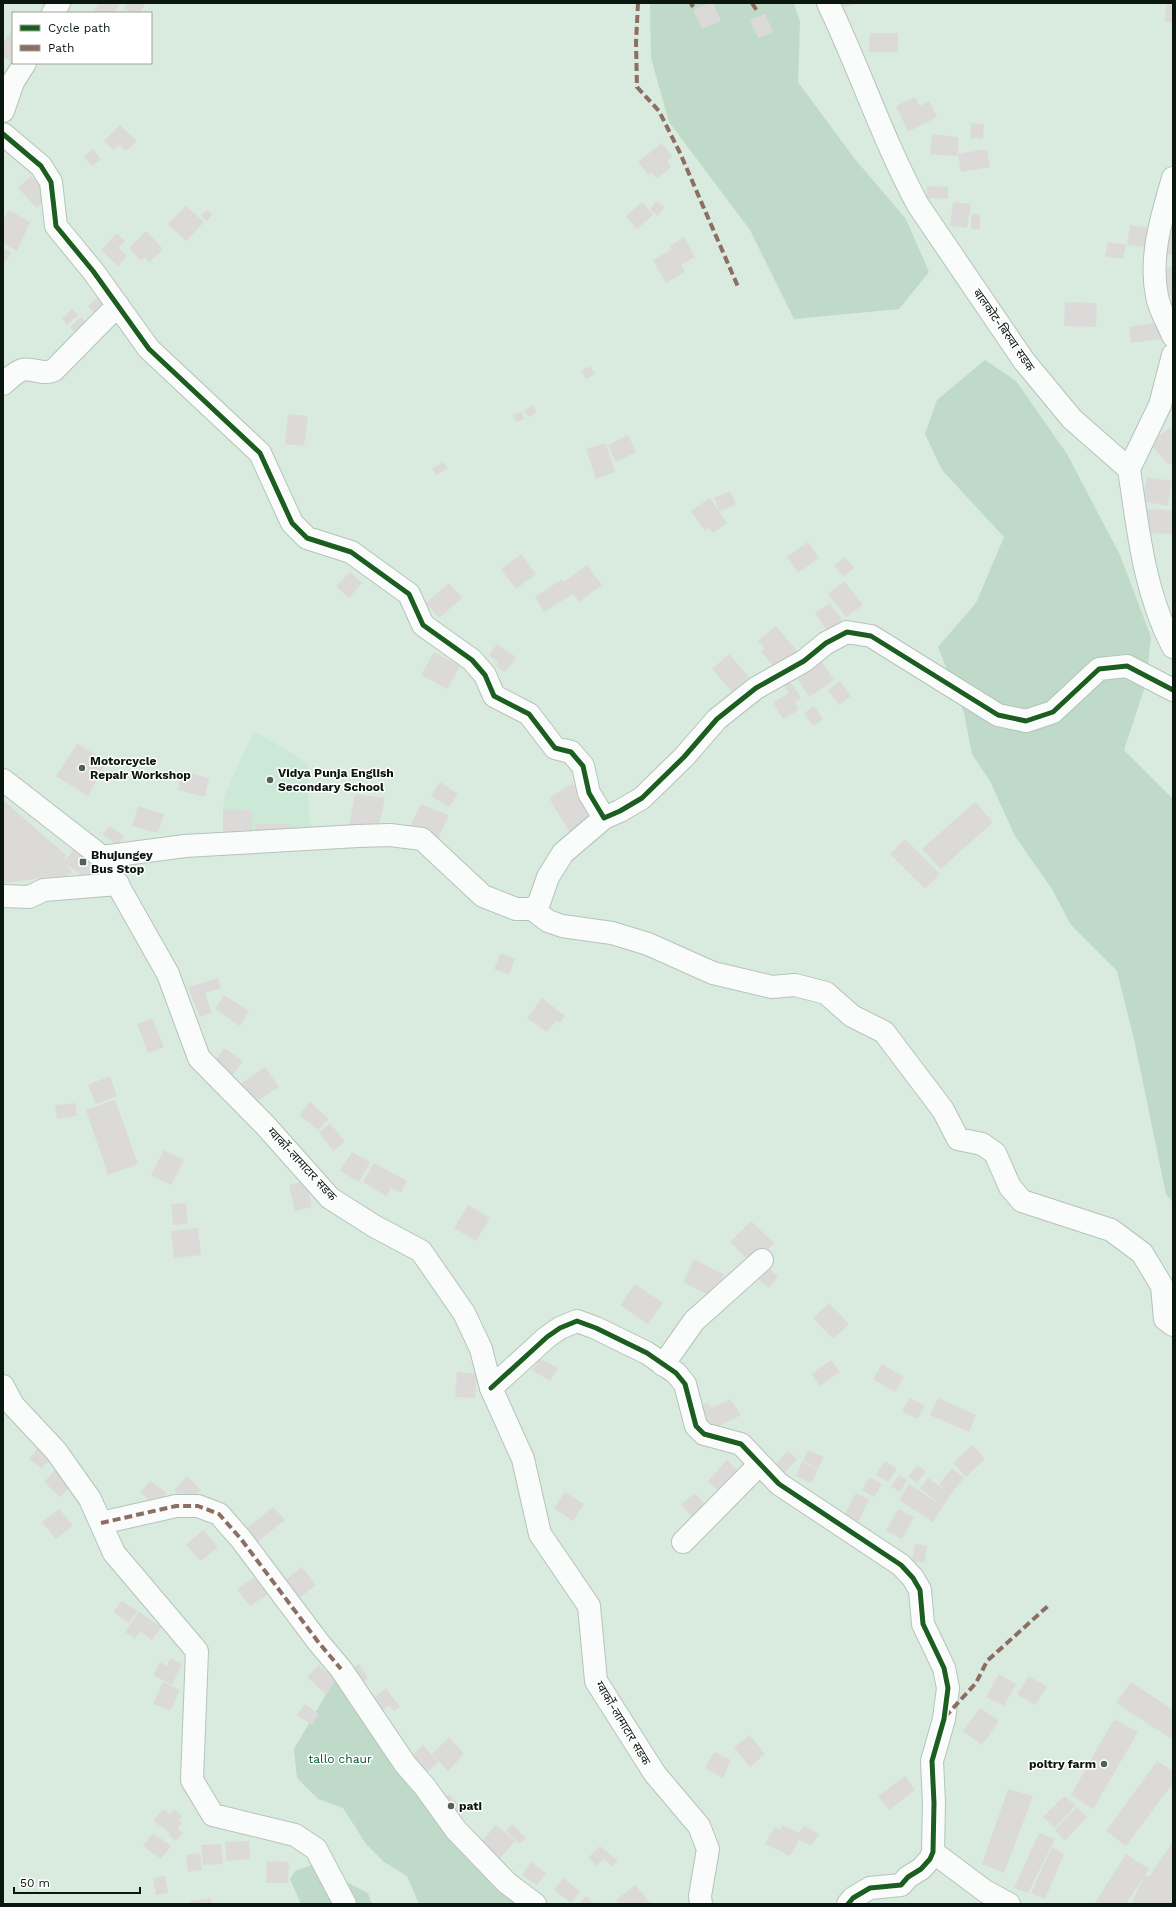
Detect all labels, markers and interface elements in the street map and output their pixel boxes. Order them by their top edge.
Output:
legend [12,12,152,64]
text: Cycle path [48,21,110,35]
text: Path [48,41,74,55]
street label: बालकोट-बिरुवा सडक [970,286,1039,375]
place label: Motorcycle Repair Workshop [90,754,191,782]
marker: Motorcycle Repair Workshop [77,763,87,773]
place label: Vidya Punja English Secondary School [278,766,394,794]
marker: Vidya Punja English Secondary School [265,775,275,785]
place label: Bhujungey Bus Stop [91,848,153,876]
marker: Bhujungey Bus Stop [78,857,88,867]
street label: ग्वार्को-लामाटार सडक [264,1124,340,1204]
street label: ग्वार्को-लामाटार सडक [593,1679,654,1768]
park label: tallo chaur [308,1752,372,1766]
place label: poltry farm [1029,1757,1096,1771]
marker: poltry farm [1099,1759,1109,1769]
place label: pati [459,1799,482,1813]
marker: pati [446,1801,456,1811]
scale bar [14,1869,140,1895]
text: 50 m [20,1876,50,1890]

